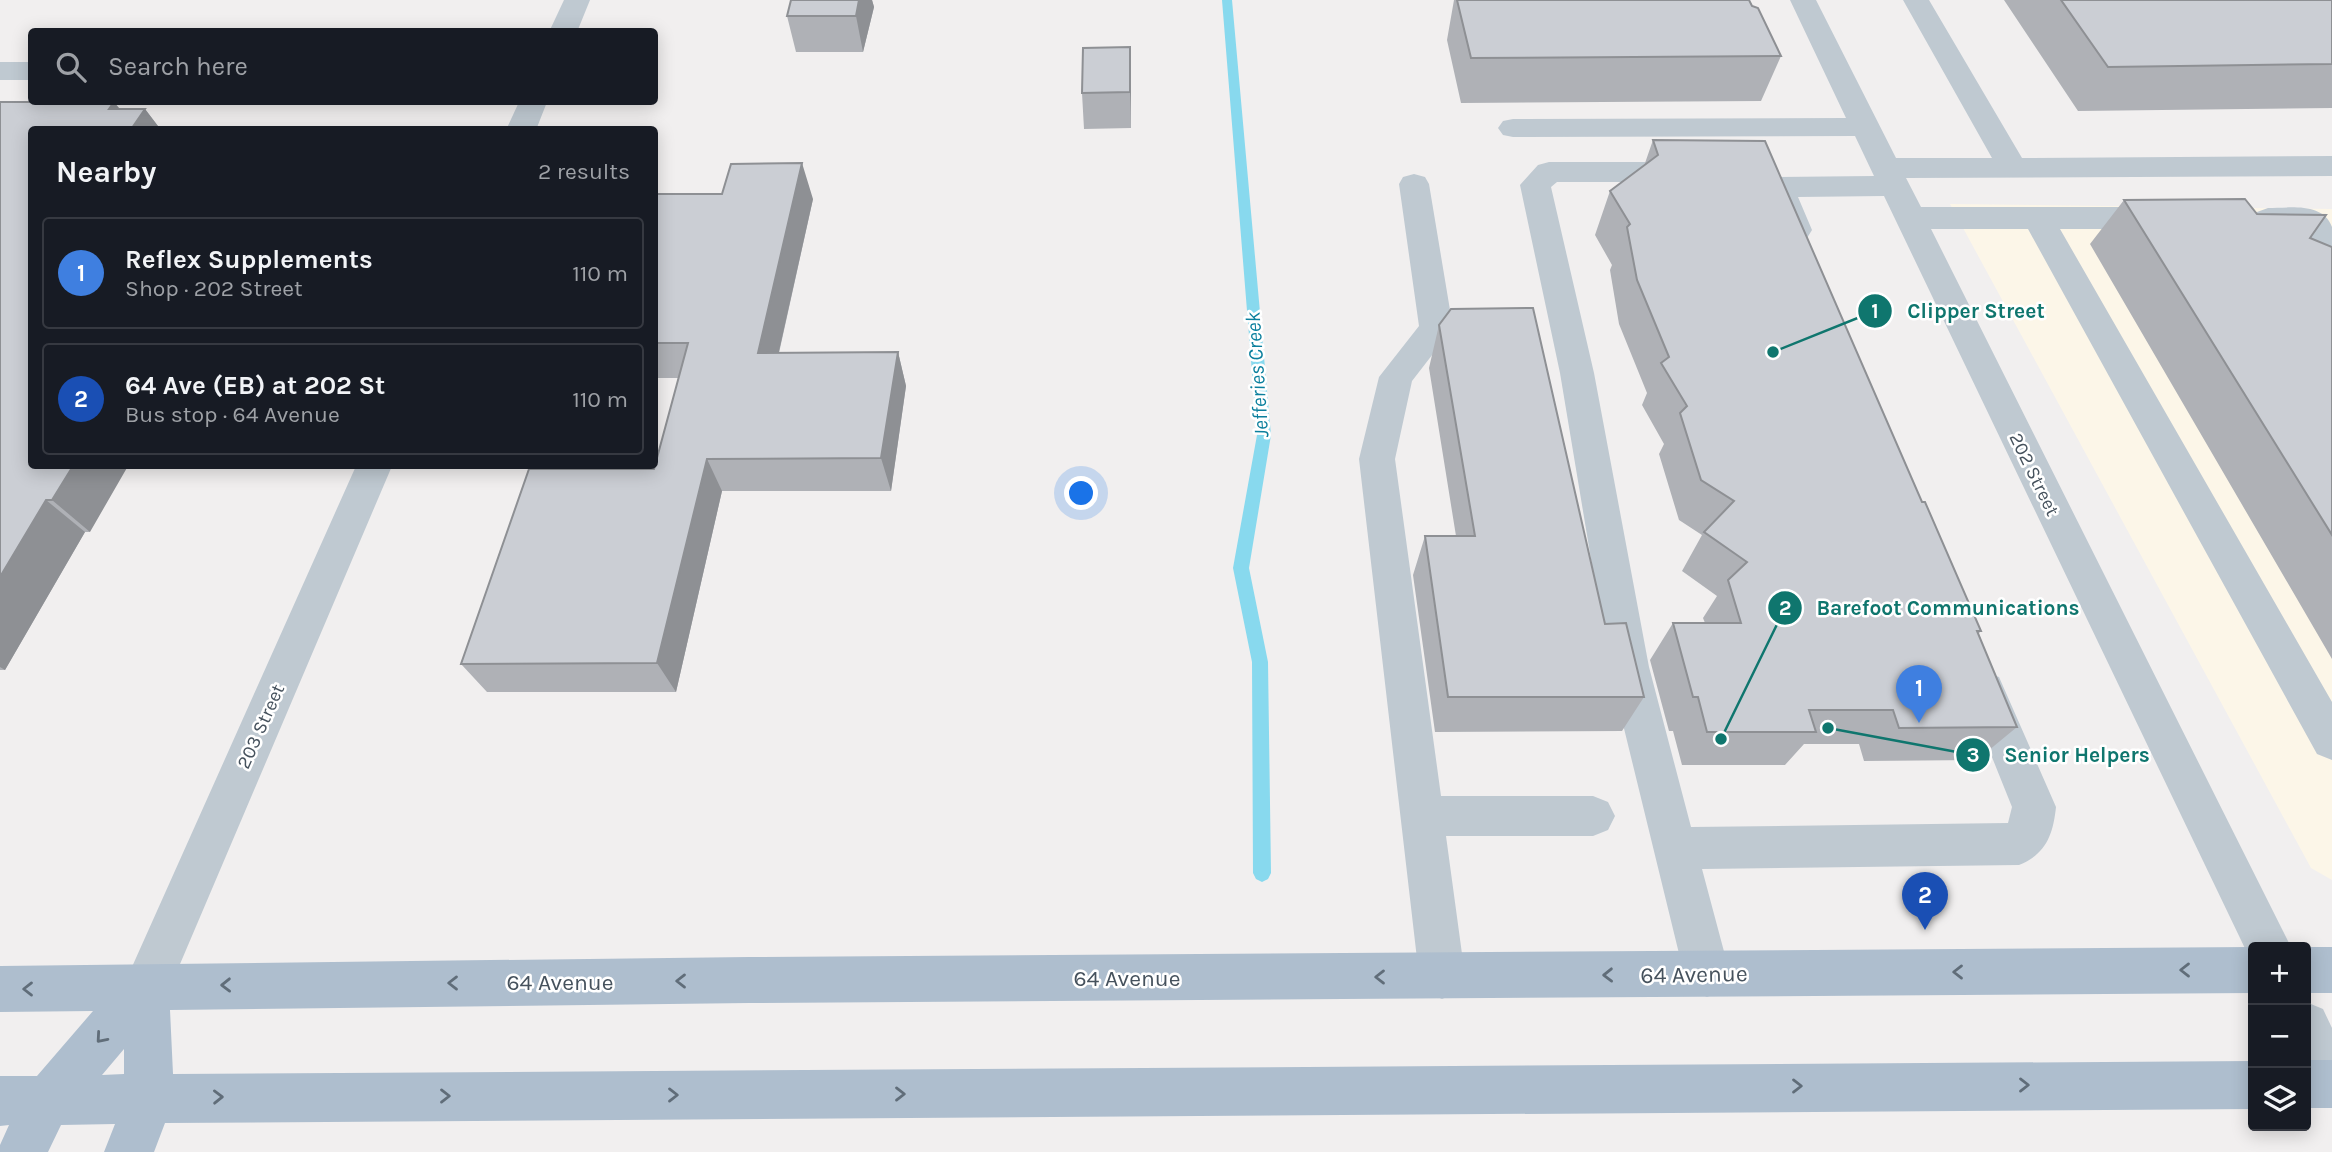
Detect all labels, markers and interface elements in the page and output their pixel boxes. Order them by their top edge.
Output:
search box [28,28,658,105]
icon: search [52,48,90,86]
text: Search here [108,51,248,82]
text: Nearby [56,154,156,190]
text: 2 results [538,158,630,185]
text: Reflex Supplements [125,244,373,275]
text: 1 [77,260,85,287]
text: 110 m [572,260,628,287]
text: Shop · 202 Street [125,275,303,302]
callout: Clipper Street [1858,290,2058,332]
text: 1 [1871,299,1879,323]
text: Clipper Street [1907,299,2045,323]
water label: Jefferies Creek [1241,311,1273,439]
text: 64 Ave (EB) at 202 St [125,370,385,401]
text: 2 [74,386,88,413]
text: 110 m [572,386,628,413]
text: Bus stop · 64 Avenue [125,401,340,428]
street label: 202 Street [2004,429,2064,520]
your location [1064,476,1098,510]
callout: Barefoot Communications [1768,587,2094,629]
text: 2 [1779,596,1791,620]
text: Barefoot Communications [1816,596,2080,620]
pin: 1 [1896,665,1942,723]
street label: 203 Street [233,681,289,772]
callout: Senior Helpers [1956,734,2164,776]
text: 3 [1966,743,1980,767]
text: Senior Helpers [2004,743,2150,767]
pin: 2 [1902,872,1948,930]
map controls [2248,942,2311,1131]
button: + [2248,942,2311,1005]
street label: 64 Avenue [1640,960,1748,989]
one-way arrow [2179,962,2190,978]
one-way arrow [1952,964,1962,980]
street label: 64 Avenue [1073,965,1181,992]
one-way arrow [1602,967,1612,983]
street label: 64 Avenue [506,969,614,996]
one-way arrow [1374,969,1385,985]
one-way arrow [675,973,686,989]
one-way arrow [448,975,458,991]
one-way arrow [220,978,231,993]
one-way arrow [23,981,33,997]
button: − [2248,1005,2311,1068]
one-way arrow [97,1030,109,1043]
button: layers [2248,1068,2311,1131]
one-way arrow [2019,1077,2030,1093]
one-way arrow [1792,1078,1802,1094]
one-way arrow [895,1086,906,1102]
one-way arrow [668,1087,678,1103]
one-way arrow [440,1088,451,1104]
one-way arrow [212,1090,223,1105]

